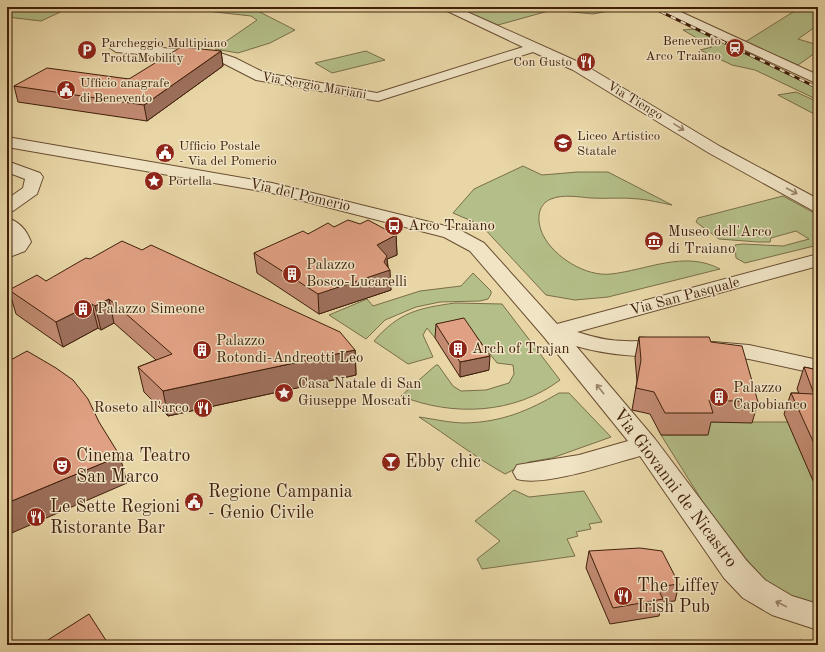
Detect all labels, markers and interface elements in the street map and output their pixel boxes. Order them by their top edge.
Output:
place label: Benevento Arco Traiano [646,35,721,63]
place label: Parcheggio Multipiano TrottaMobility [101,37,227,65]
station icon: Benevento Arco Traiano [724,37,746,59]
parking icon: Parcheggio Multipiano TrottaMobility [76,39,98,61]
restaurant icon: Con Gusto [575,51,597,73]
place label: Con Gusto [513,56,572,69]
street label: Via Sergio Mariani [261,70,368,102]
place label: Ufficio anagrafe di Benevento [80,77,170,105]
public building icon: Ufficio anagrafe di Benevento [55,79,77,101]
street label: Via Tiengo [605,79,665,123]
one-way arrow [673,123,684,132]
place label: Liceo Artistico Statale [577,130,660,158]
school or university icon: Liceo Artistico Statale [552,132,574,154]
place label: Ufficio Postale - Via del Pomerio [179,140,277,168]
public building icon: Ufficio Postale - Via del Pomerio [154,142,176,164]
place icon: Portella [143,170,165,192]
place label: Portella [168,175,212,188]
street label: Via del Pomerio [248,177,352,215]
one-way arrow [786,188,798,195]
bus stop icon: Arco Traiano [383,215,405,237]
place label: Arco Traiano [408,219,495,234]
place label: Museo dell'Arco di Traiano [668,225,772,257]
museum icon: Museo dell'Arco di Traiano [643,230,665,252]
place label: Palazzo Bosco-Lucarelli [306,258,407,290]
building icon: Palazzo Bosco-Lucarelli [281,263,303,285]
street label: Via San Pasquale [629,275,742,319]
building icon: Palazzo Simeone [72,298,94,320]
place label: Palazzo Simeone [97,302,205,317]
place label: Palazzo Rotondi-Andreotti Leo [216,334,363,366]
building icon: Arch of Trajan [447,338,469,360]
building icon: Palazzo Rotondi-Andreotti Leo [191,339,213,361]
place label: Arch of Trajan [472,342,570,357]
place label: Casa Natale di San Giuseppe Moscati [298,377,421,409]
place label: Palazzo Capobianco [733,381,807,413]
place icon: Casa Natale di San Giuseppe Moscati [273,382,295,404]
one-way arrow [595,384,604,395]
building icon: Palazzo Capobianco [708,386,730,408]
restaurant icon: Roseto all'arco [192,397,214,419]
place label: Roseto all'arco [94,401,189,416]
street label: Via Giovanni de Nicastro [610,405,741,571]
place label: Cinema Teatro San Marco [76,447,191,486]
bar icon: Ebby chic [380,451,402,473]
place label: Ebby chic [405,453,481,471]
theatre icon: Cinema Teatro San Marco [51,455,73,477]
place label: Regione Campania - Genio Civile [208,483,353,522]
public building icon: Regione Campania - Genio Civile [183,491,205,513]
place label: Le Sette Regioni Ristorante Bar [50,498,180,537]
restaurant icon: Le Sette Regioni Ristorante Bar [25,506,47,528]
place label: The Liffey Irish Pub [637,577,720,616]
restaurant icon: The Liffey Irish Pub [612,585,634,607]
one-way arrow [776,600,788,608]

